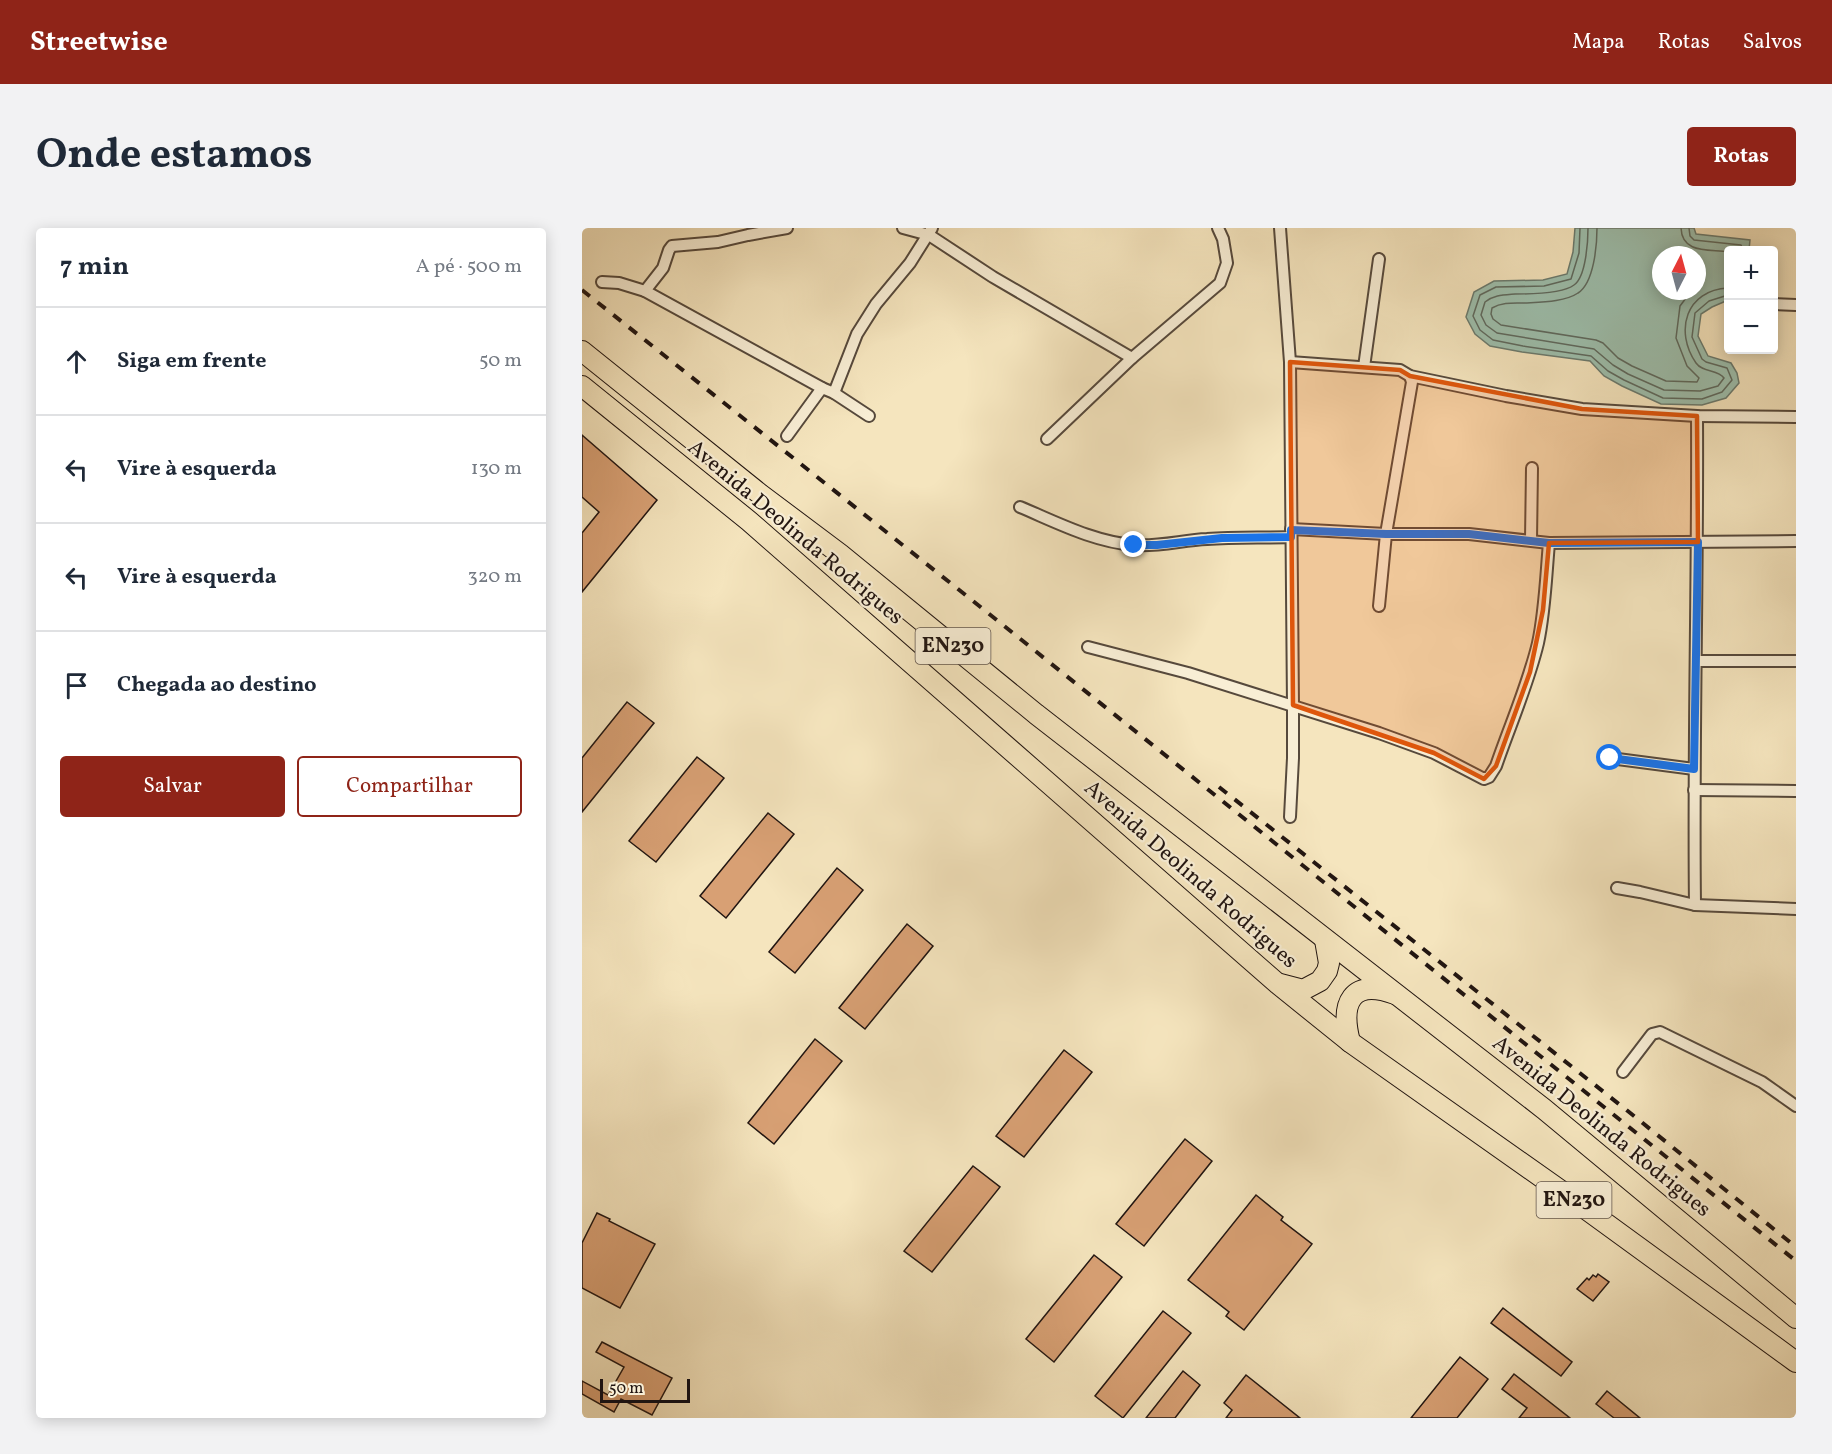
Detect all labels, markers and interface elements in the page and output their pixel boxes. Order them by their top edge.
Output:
text: Streetwise [30,23,168,62]
text: Mapa [1572,28,1625,57]
text: Rotas [1658,28,1710,57]
text: Salvos [1743,28,1802,57]
text: Onde estamos [36,127,312,186]
button: Rotas [1687,127,1796,186]
north arrow [1652,246,1706,300]
map controls [1724,246,1778,354]
button: + [1724,246,1778,300]
text: 7 min [60,249,129,285]
text: A pé · 500 m [416,253,522,281]
button: − [1724,300,1778,354]
icon: ahead [60,345,93,378]
text: Siga em frente [117,346,267,377]
text: 50 m [479,347,522,375]
street label: Avenida Deolinda Rodrigues [680,433,910,633]
icon: left [60,453,93,486]
text: Vire à esquerda [117,454,277,485]
text: 130 m [471,455,522,483]
route end [1120,531,1146,557]
icon: left [60,561,93,594]
text: Vire à esquerda [117,562,277,593]
text: 320 m [467,563,522,591]
road number: EN230 [916,628,991,664]
icon: arrive [60,669,93,702]
text: Chegada ao destino [117,670,317,701]
route start [1596,744,1622,770]
button: Salvar [60,756,285,817]
button: Compartilhar [297,756,522,817]
street label: Avenida Deolinda Rodrigues [1077,774,1303,976]
street label: Avenida Deolinda Rodrigues [1485,1029,1717,1225]
road number: EN230 [1536,1182,1612,1218]
scale bar [600,1376,690,1404]
text: 50 m [609,1378,643,1400]

